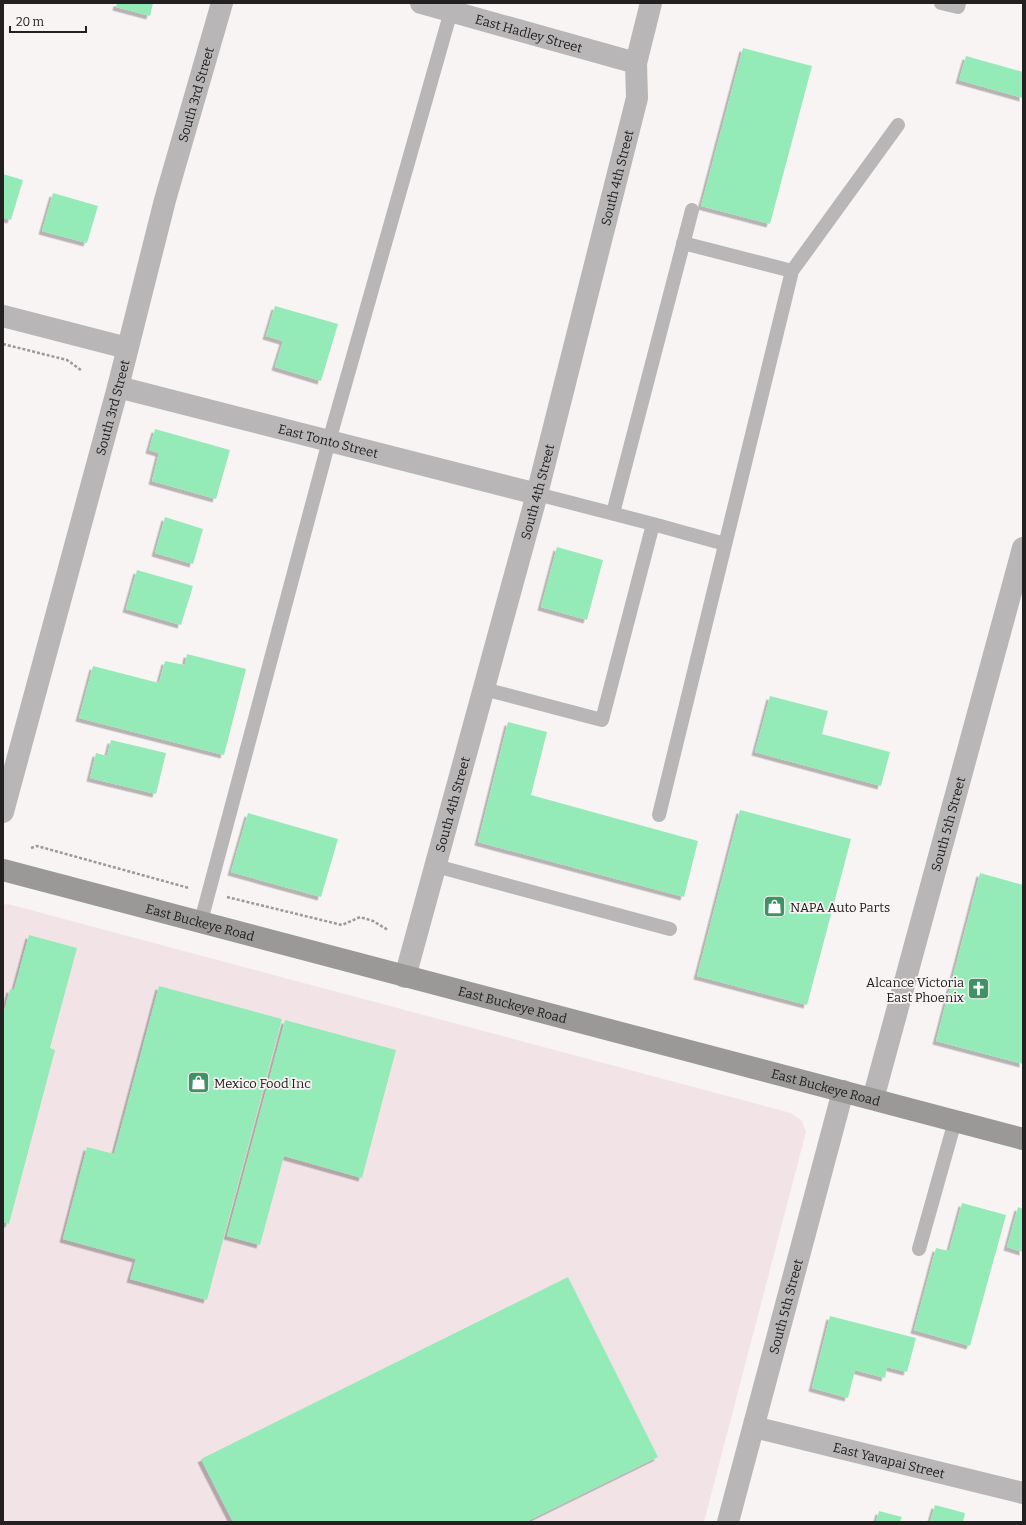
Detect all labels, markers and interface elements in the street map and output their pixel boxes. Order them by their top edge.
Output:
scale bar [10,8,86,34]
street label: East Hadley Street [474,12,584,56]
text: 20 m [16,15,45,29]
street label: South 3rd Street [175,45,217,144]
street label: South 4th Street [598,128,637,227]
street label: South 3rd Street [93,358,133,457]
street label: East Tonto Street [277,421,380,461]
street label: South 4th Street [518,442,557,541]
street label: South 4th Street [433,755,473,854]
street label: South 5th Street [928,775,968,873]
shop icon: NAPA Auto Parts [761,894,787,920]
place label: NAPA Auto Parts [790,900,890,915]
street label: East Buckeye Road [144,901,256,944]
place label: Alcance Victoria East Phoenix [866,975,964,1005]
church icon: Alcance Victoria East Phoenix [966,976,992,1002]
street label: East Buckeye Road [456,983,569,1026]
street label: East Buckeye Road [770,1066,882,1109]
shop icon: Mexico Food Inc [186,1070,212,1096]
place label: Mexico Food Inc [214,1076,311,1091]
street label: South 5th Street [766,1257,806,1356]
street label: East Yavapai Street [832,1440,946,1482]

